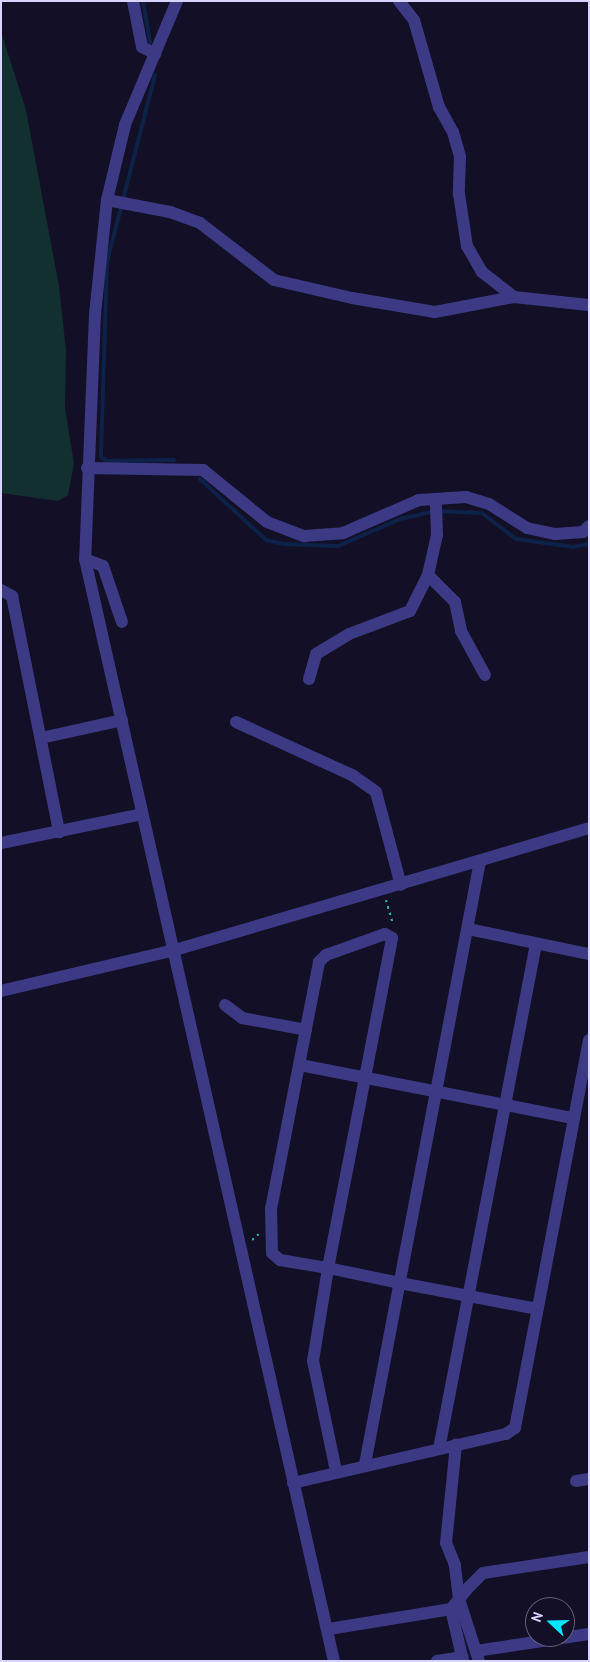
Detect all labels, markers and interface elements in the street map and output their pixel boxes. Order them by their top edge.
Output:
north arrow [525,1597,575,1647]
text: N [527,1609,547,1625]

